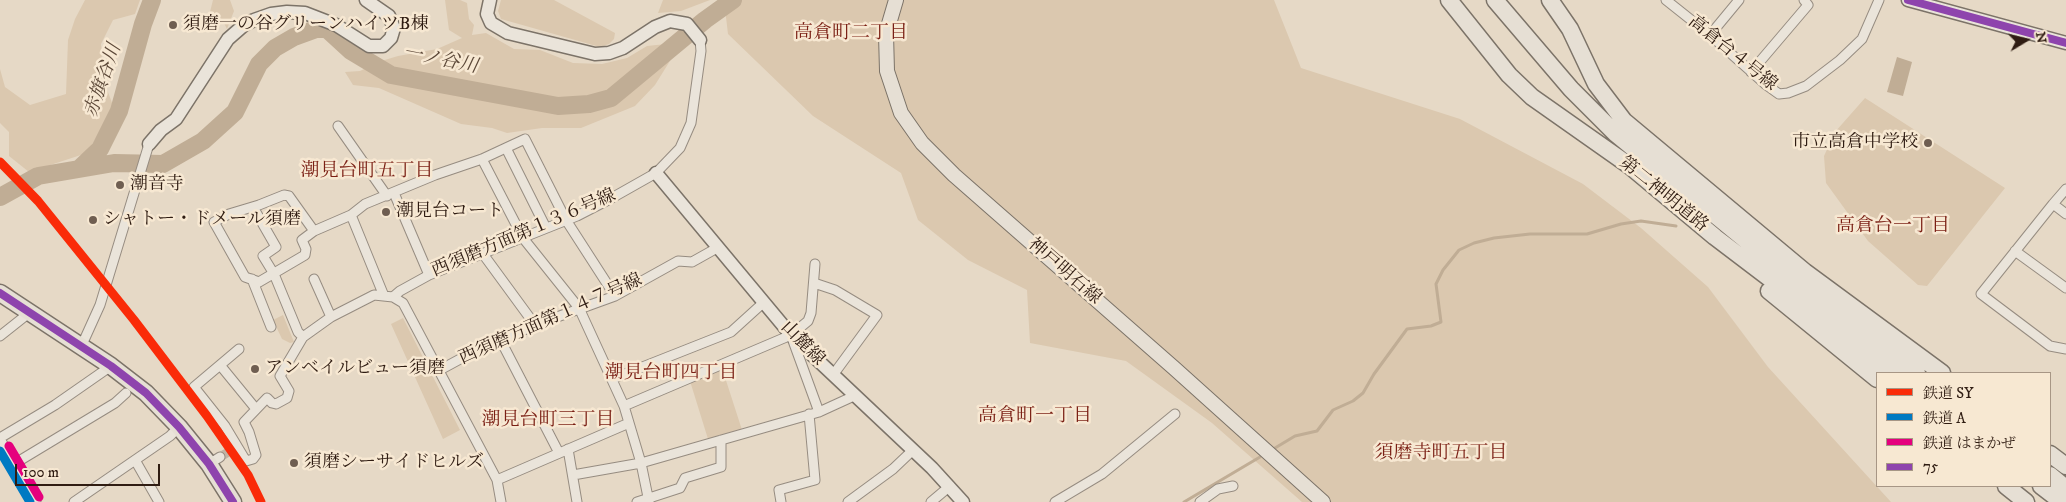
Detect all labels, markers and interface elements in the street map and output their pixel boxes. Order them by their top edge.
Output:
street label: 高倉台４号線 [1683,12,1781,96]
place label: 須磨一の谷グリーンハイツB棟 [183,14,428,36]
north arrow [2001,15,2051,65]
marker: 須磨一の谷グリーンハイツB棟 [167,19,179,31]
district label: 高倉町二丁目 [794,23,908,45]
text: N [2031,31,2051,45]
water label: 赤旗谷川 [81,41,127,121]
water label: 一ノ谷川 [401,43,479,79]
place label: 市立高倉中学校 [1792,132,1918,154]
marker: 市立高倉中学校 [1922,137,1934,149]
street label: 第二神明道路 [1614,153,1712,237]
district label: 潮見台町五丁目 [301,161,433,183]
place label: 潮音寺 [130,174,184,196]
marker: 潮音寺 [114,179,126,191]
street label: 西須磨方面第１３６号線 [429,185,619,283]
place label: 潮見台コート [396,201,504,223]
marker: 潮見台コート [380,206,392,218]
place label: シャトー・ドメール須磨 [103,209,301,231]
marker: シャトー・ドメール須磨 [87,214,99,226]
district label: 高倉台一丁目 [1836,216,1950,238]
street label: 神戸明石線 [1023,234,1105,310]
street label: 西須磨方面第１４７号線 [456,270,646,370]
street label: 山麓線 [775,317,829,371]
place label: アンベイルビュー須磨 [265,358,445,380]
marker: アンベイルビュー須磨 [249,363,261,375]
district label: 潮見台町四丁目 [605,363,737,385]
legend [1876,372,2051,487]
text: 鉄道 SY [1923,384,1974,403]
district label: 高倉町一丁目 [978,406,1092,428]
text: 鉄道 A [1923,409,1966,428]
district label: 潮見台町三丁目 [482,410,614,432]
text: 鉄道 はまかぜ [1923,434,2016,453]
district label: 須磨寺町五丁目 [1375,443,1507,465]
place label: 須磨シーサイドヒルズ [304,452,484,474]
scale bar [18,454,162,486]
marker: 須磨シーサイドヒルズ [288,457,300,469]
text: 75 [1923,457,1938,476]
text: 100 m [23,463,59,482]

